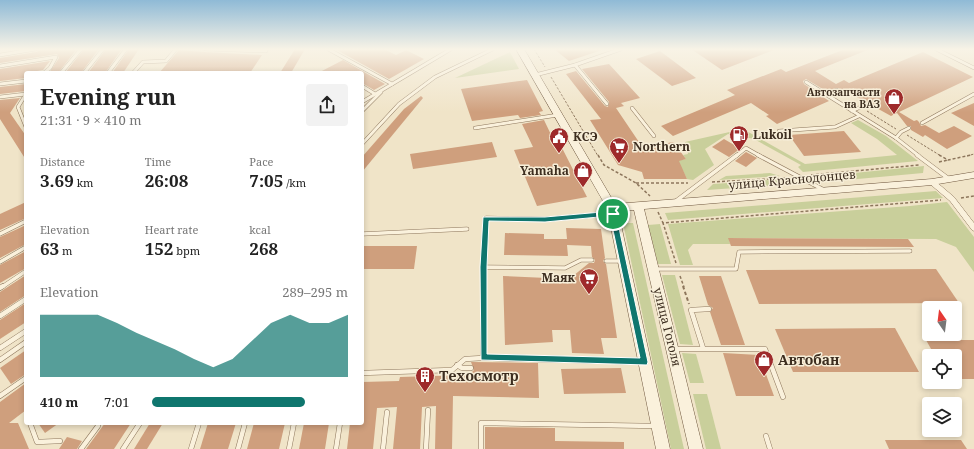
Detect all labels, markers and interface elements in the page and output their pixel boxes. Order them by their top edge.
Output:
text: Evening run [40,81,176,111]
button: share [306,84,348,126]
place label: Автозапчасти на ВАЗ [807,85,880,111]
shop icon: Автозапчасти на ВАЗ [883,87,905,115]
text: 21:31 · 9 × 410 m [40,111,142,129]
fuel station icon: Lukoil [728,124,750,152]
public building icon: КСЭ [548,126,570,154]
place label: Lukoil [753,126,793,143]
place label: КСЭ [573,128,598,145]
supermarket icon: Northern [608,136,630,164]
place label: Northern [633,138,690,155]
text: Distance [40,154,85,169]
text: Time [145,154,171,169]
text: Pace [249,154,273,169]
shop icon: Yamaha [572,160,594,188]
place label: Yamaha [520,162,569,179]
street label: улица Краснодонцев [728,165,856,194]
text: 3.69 [40,169,74,192]
text: 26:08 [145,169,188,192]
text: 7:05 [249,169,283,192]
text: km [74,175,94,190]
text: /km [283,175,306,190]
pin [596,197,630,231]
icon: arrive [602,203,624,225]
text: Elevation [40,222,90,237]
text: Heart rate [145,222,198,237]
text: kcal [249,222,271,237]
text: 63 [40,237,59,260]
text: 152 [145,237,173,260]
text: 268 [249,237,278,260]
text: m [59,243,72,258]
text: bpm [173,243,200,258]
supermarket icon: Маяк [578,267,600,295]
place label: Маяк [541,269,576,286]
text: Elevation [40,283,99,301]
text: 289–295 m [282,283,348,301]
street label: улица Гоголя [649,286,686,368]
north arrow [922,301,962,341]
map controls [922,301,962,437]
shop icon: Автобан [753,349,775,377]
button: locate [922,349,962,389]
place label: Автобан [778,350,840,369]
building icon: Техосмотр [414,365,436,393]
place label: Техосмотр [439,366,518,385]
text: 410 m [40,393,78,411]
text: 7:01 [104,393,130,411]
button: layers [922,397,962,437]

